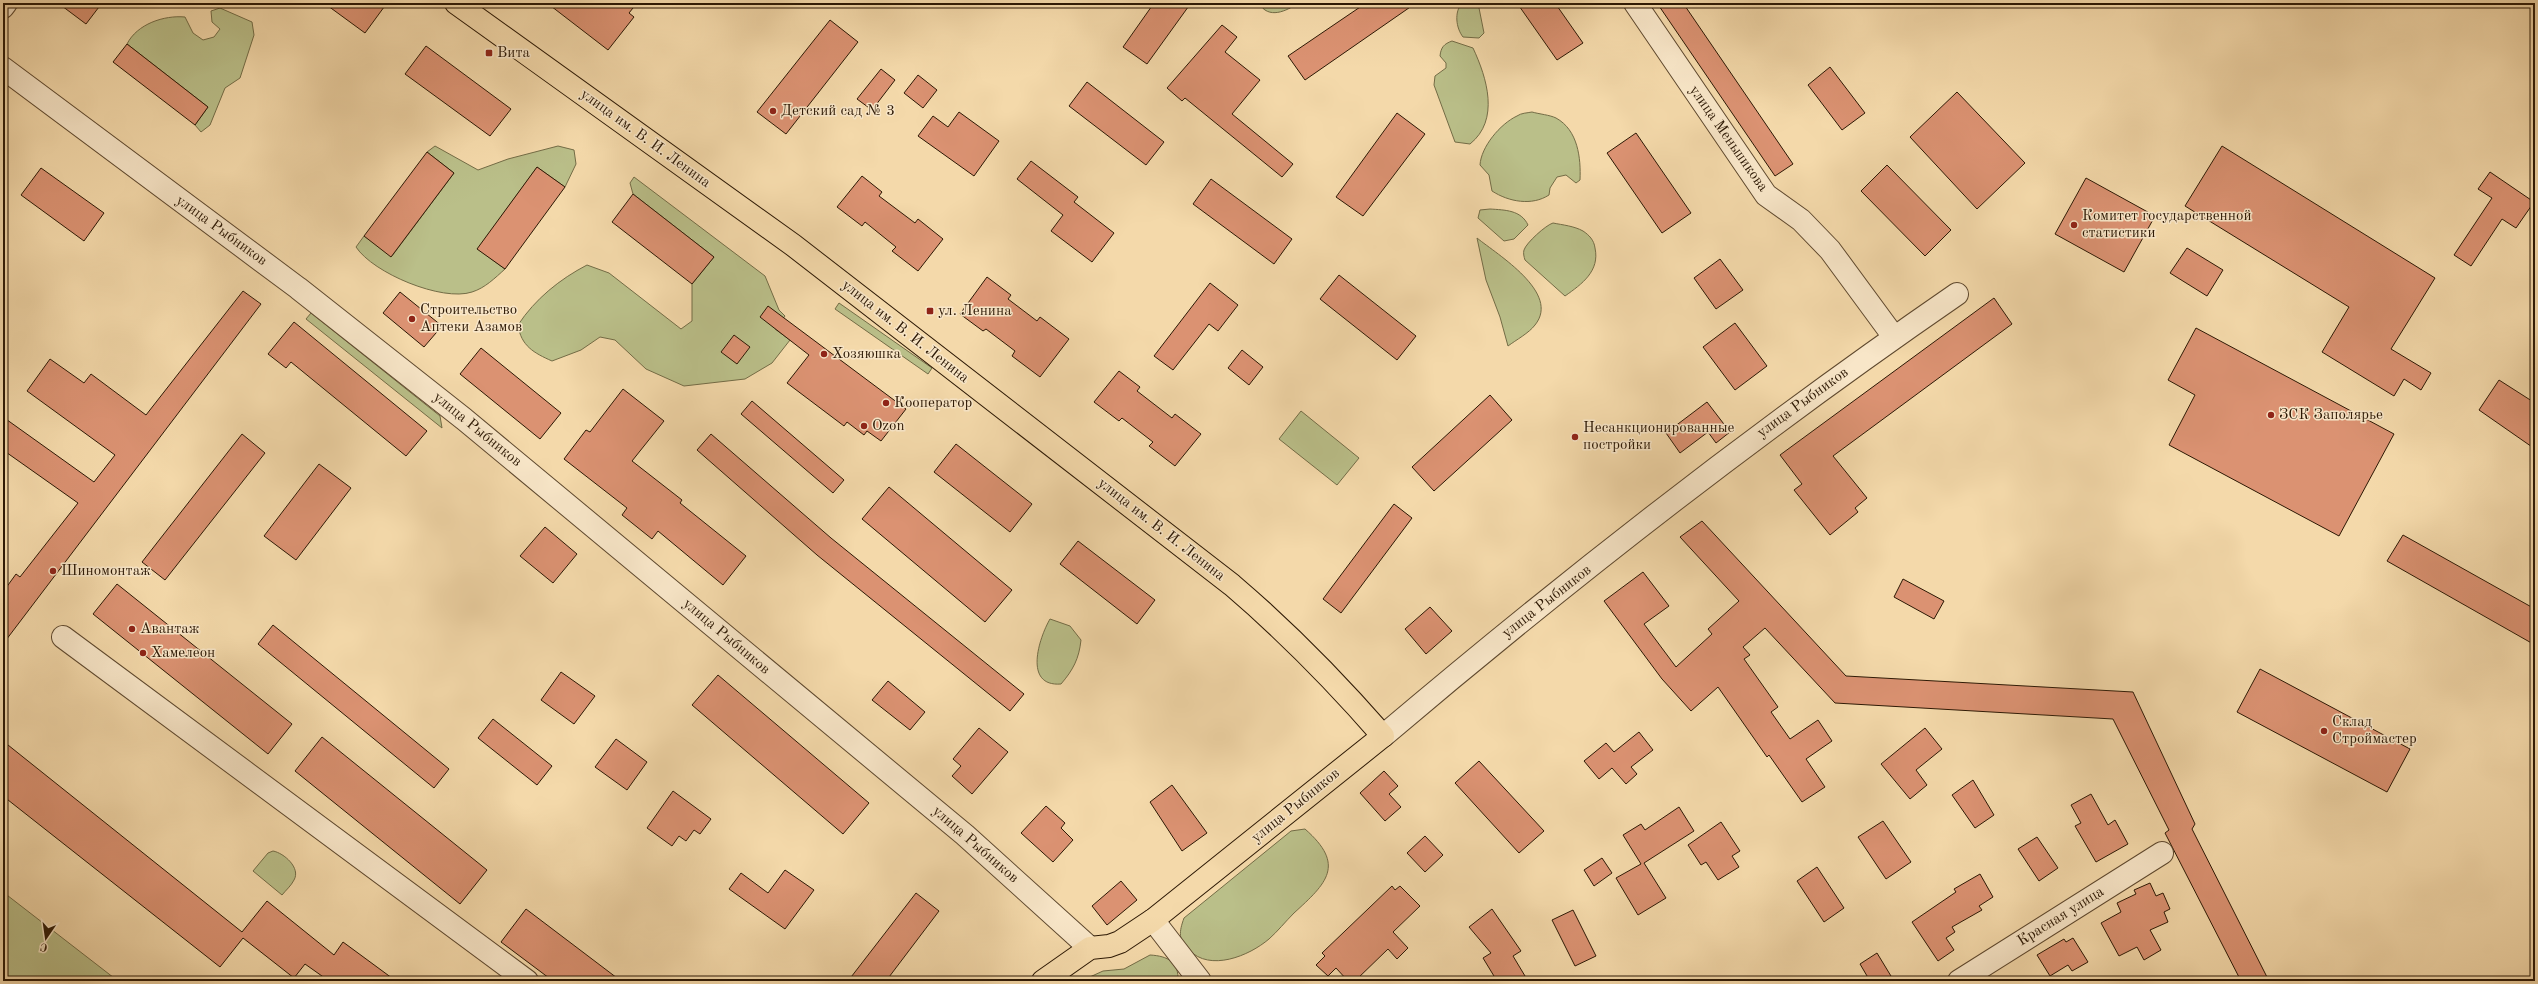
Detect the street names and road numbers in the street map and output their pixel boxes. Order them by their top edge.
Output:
street label: улица Меньшикова [1686,83,1770,195]
street label: улица им. В. И. Ленина [577,87,713,192]
street label: улица Рыбников [173,193,269,269]
street label: улица им. В. И. Ленина [839,278,972,387]
street label: улица Рыбников [1755,365,1851,441]
street label: улица Рыбников [430,390,524,470]
street label: улица им. В. И. Ленина [1095,476,1228,585]
street label: улица Рыбников [1500,563,1594,641]
street label: улица Рыбников [680,596,772,678]
street label: улица Рыбников [1249,766,1343,846]
street label: улица Рыбников [929,804,1021,886]
street label: Красная улица [2015,884,2107,950]

